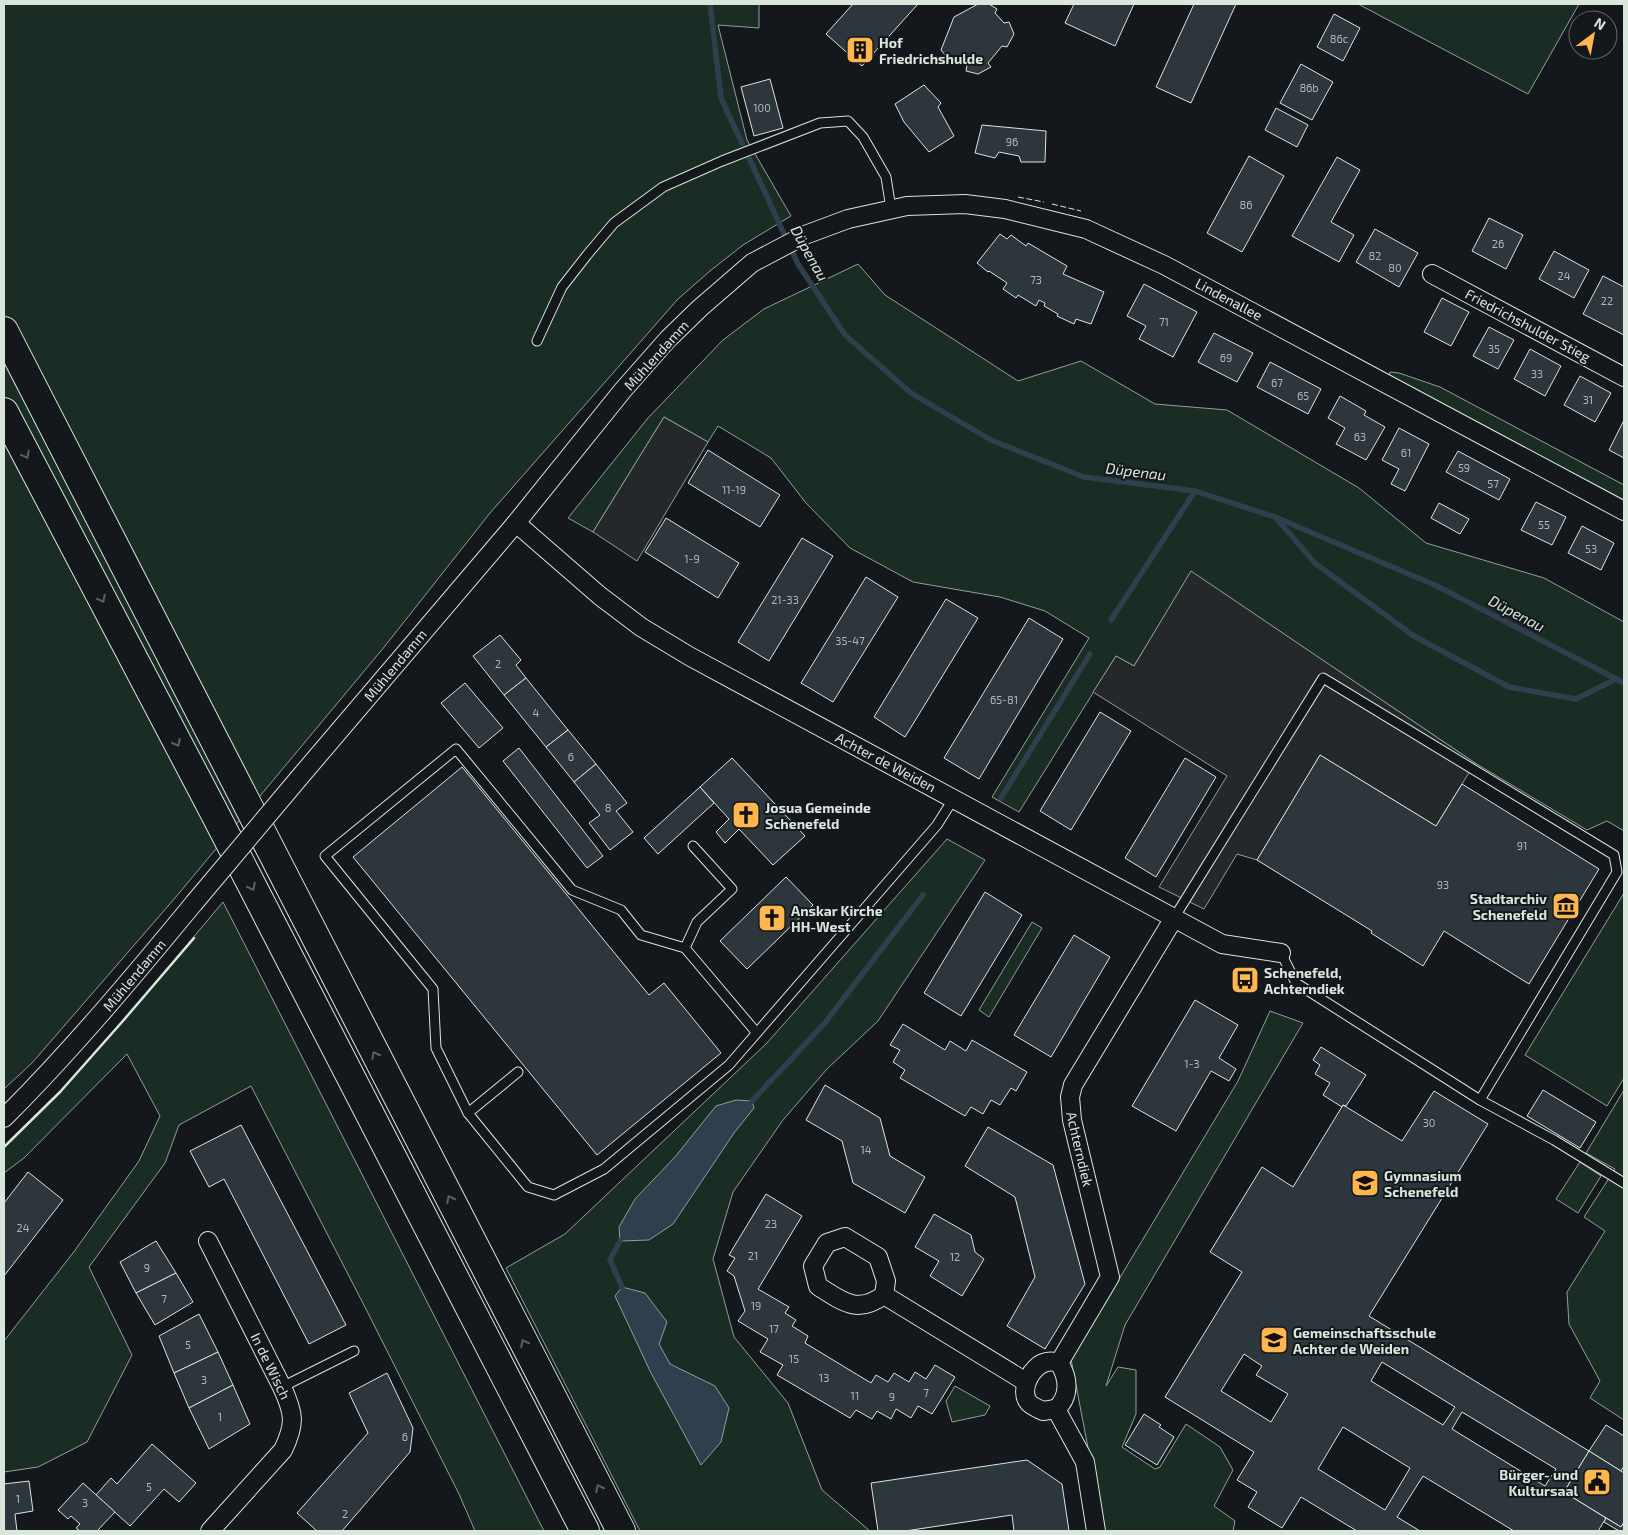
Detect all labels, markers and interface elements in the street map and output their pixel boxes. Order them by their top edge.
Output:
north arrow [1568,10,1618,60]
text: N [1591,14,1609,33]
house number: 86c [1330,32,1348,45]
place label: Hof Friedrichshulde [879,34,983,67]
building icon: Hof Friedrichshulde [845,35,875,65]
house number: 86b [1299,81,1319,94]
house number: 100 [753,101,771,114]
house number: 96 [1006,135,1018,148]
house number: 86 [1240,198,1252,211]
water label: Düpenau [787,222,833,284]
house number: 26 [1492,237,1504,250]
house number: 82 [1369,249,1381,262]
house number: 80 [1388,261,1402,274]
house number: 24 [1558,269,1571,282]
house number: 73 [1030,273,1042,286]
street label: Lindenallee [1193,274,1265,324]
street label: Friedrichshulder Stieg [1463,285,1594,365]
house number: 22 [1601,294,1613,307]
house number: 71 [1159,315,1169,328]
street label: Mühlendamm [620,316,692,394]
house number: 35 [1488,342,1500,355]
house number: 69 [1220,351,1232,364]
house number: 33 [1531,367,1543,380]
house number: 67 [1271,376,1283,389]
house number: 65 [1297,389,1309,402]
house number: 31 [1583,393,1593,406]
house number: 63 [1354,430,1366,443]
house number: 61 [1401,446,1411,459]
one-way arrow [20,450,30,459]
water label: Düpenau [1105,458,1167,484]
house number: 59 [1458,461,1470,474]
house number: 57 [1487,477,1499,490]
house number: 11-19 [722,483,746,496]
house number: 55 [1538,518,1550,531]
house number: 53 [1585,542,1597,555]
house number: 1-9 [684,552,700,565]
water label: Düpenau [1486,591,1548,635]
house number: 21-33 [771,593,799,606]
one-way arrow [96,594,106,603]
street label: Mühlendamm [360,626,430,704]
house number: 35-47 [835,634,865,647]
house number: 2 [495,657,501,670]
house number: 65-81 [990,693,1018,706]
house number: 4 [533,706,540,719]
street label: Achter de Weiden [833,728,939,796]
one-way arrow [171,737,181,746]
house number: 6 [568,750,574,763]
place label: Josua Gemeinde Schenefeld [765,799,871,832]
church icon: Josua Gemeinde Schenefeld [731,800,761,830]
house number: 8 [605,801,611,814]
house number: 91 [1517,839,1527,852]
house number: 93 [1437,878,1449,891]
one-way arrow [246,882,256,891]
place label: Stadtarchiv Schenefeld [1470,890,1547,923]
museum icon: Stadtarchiv Schenefeld [1551,891,1581,921]
place label: Anskar Kirche HH-West [791,902,883,935]
church icon: Anskar Kirche HH-West [757,903,787,933]
street label: Mühlendamm [99,936,169,1014]
place label: Schenefeld, Achterndiek [1264,964,1345,997]
bus stop icon: Schenefeld, Achterndiek [1230,965,1260,995]
one-way arrow [371,1051,381,1060]
house number: 1-3 [1184,1057,1200,1070]
street label: Achterndiek [1063,1110,1097,1188]
house number: 30 [1423,1116,1435,1129]
house number: 14 [860,1143,872,1156]
place label: Gymnasium Schenefeld [1384,1167,1462,1200]
school or university icon: Gymnasium Schenefeld [1350,1168,1380,1198]
one-way arrow [446,1195,456,1204]
house number: 23 [765,1217,777,1230]
house number: 24 [17,1221,30,1234]
house number: 21 [748,1249,758,1262]
house number: 12 [950,1250,960,1263]
house number: 9 [144,1261,150,1274]
house number: 7 [161,1292,167,1305]
house number: 19 [751,1299,761,1312]
house number: 17 [769,1322,779,1335]
place label: Gemeinschaftsschule Achter de Weiden [1293,1324,1436,1357]
school or university icon: Gemeinschaftsschule Achter de Weiden [1259,1325,1289,1355]
street label: In de Wisch [248,1330,294,1402]
house number: 5 [185,1338,191,1351]
one-way arrow [520,1340,530,1349]
house number: 15 [789,1352,799,1365]
house number: 13 [819,1371,829,1384]
house number: 3 [201,1373,207,1386]
house number: 7 [923,1386,929,1399]
house number: 11 [851,1389,859,1402]
house number: 9 [889,1390,895,1403]
house number: 1 [218,1410,222,1423]
house number: 6 [402,1430,408,1443]
place label: Bürger- und Kultursaal [1499,1466,1578,1499]
public building icon: Bürger- und Kultursaal [1582,1467,1612,1497]
house number: 5 [146,1480,152,1493]
one-way arrow [595,1484,605,1493]
house number: 1 [16,1492,20,1505]
house number: 3 [82,1496,88,1509]
house number: 2 [342,1507,348,1520]

